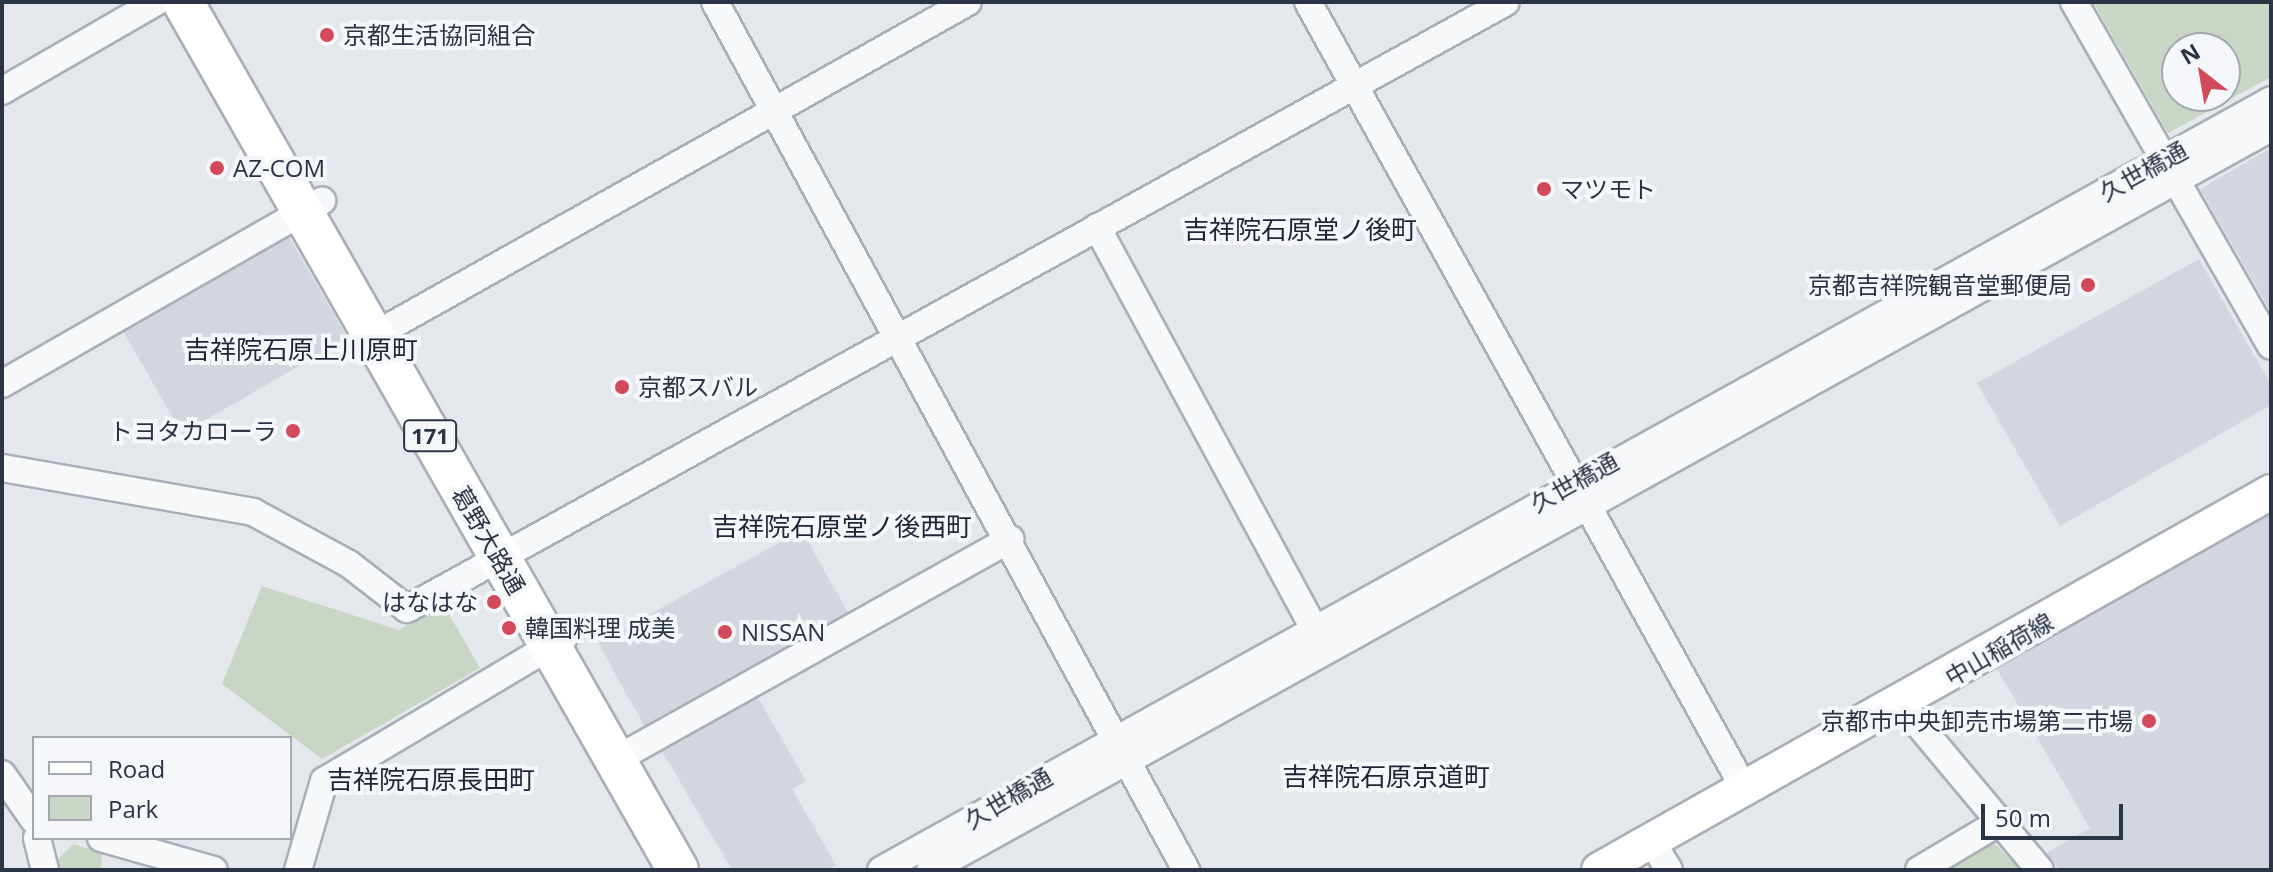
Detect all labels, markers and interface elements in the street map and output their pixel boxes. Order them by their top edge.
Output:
place label: 京都生活協同組合 [343,21,535,49]
marker: 京都生活協同組合 [318,26,336,44]
north arrow [2161,32,2241,112]
text: N [2174,36,2205,71]
street label: 久世橋通 [2094,135,2192,207]
place label: AZ-COM [233,154,325,182]
marker: AZ-COM [208,159,226,177]
place label: マツモト [1560,175,1656,203]
marker: マツモト [1535,180,1553,198]
district label: 吉祥院石原堂ノ後町 [1183,214,1417,246]
place label: 京都吉祥院観音堂郵便局 [1808,271,2072,299]
marker: 京都吉祥院観音堂郵便局 [2079,276,2097,294]
district label: 吉祥院石原上川原町 [184,334,418,366]
place label: 京都スバル [638,373,758,401]
marker: 京都スバル [613,378,631,396]
place label: トヨタカローラ [109,417,277,445]
road number: 171 [402,418,458,454]
marker: トヨタカローラ [284,422,302,440]
street label: 久世橋通 [1525,446,1623,518]
street label: 葛野大路通 [447,481,531,599]
district label: 吉祥院石原堂ノ後西町 [712,511,972,543]
place label: はなはな [382,588,478,616]
marker: はなはな [485,593,503,611]
street label: 中山稲荷線 [1940,607,2058,691]
place label: 韓国料理 成美 [525,614,675,642]
place label: NISSAN [741,618,825,646]
marker: 韓国料理 成美 [500,619,518,637]
marker: NISSAN [716,623,734,641]
place label: 京都市中央卸売市場第二市場 [1821,707,2133,735]
marker: 京都市中央卸売市場第二市場 [2140,712,2158,730]
legend [32,736,292,840]
text: Road [108,752,165,785]
district label: 吉祥院石原京道町 [1282,761,1490,793]
street label: 久世橋通 [959,762,1057,834]
district label: 吉祥院石原長田町 [327,764,535,796]
scale bar [1985,788,2127,838]
text: Park [108,792,158,825]
text: 50 m [1995,801,2051,834]

